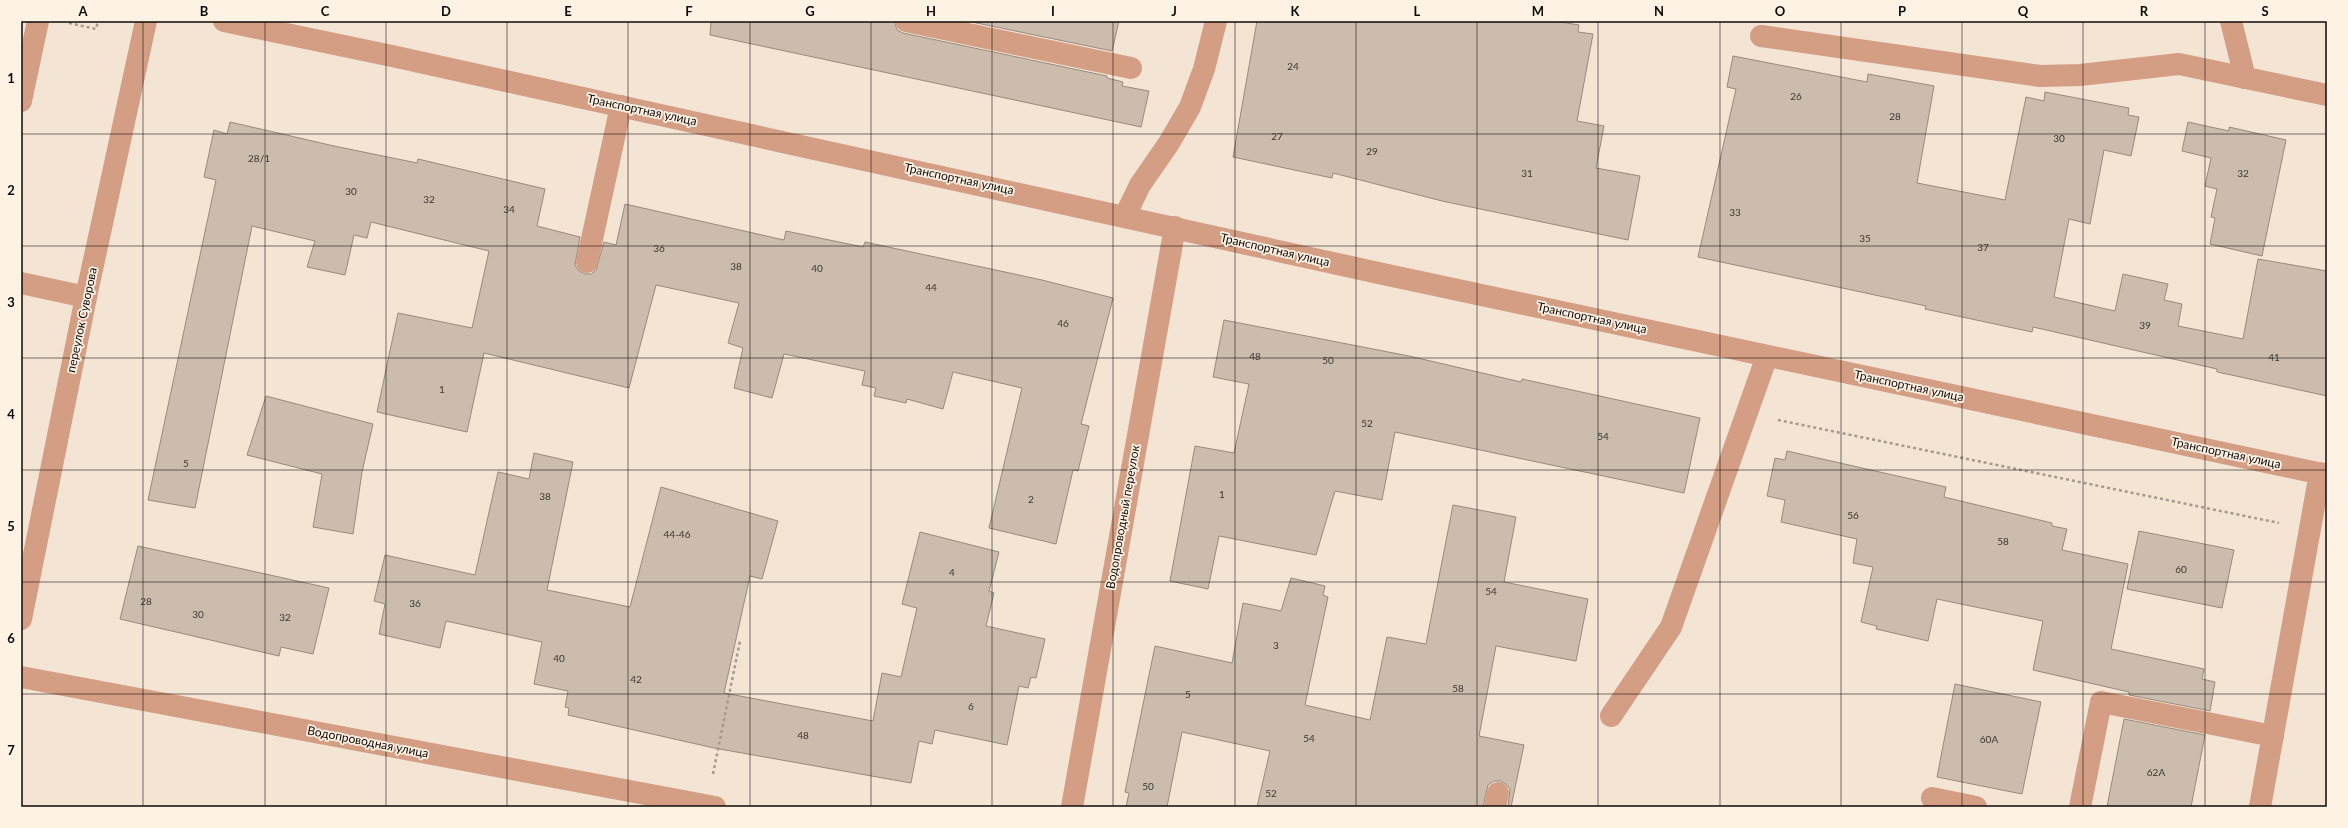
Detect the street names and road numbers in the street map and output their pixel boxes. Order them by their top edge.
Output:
street label: Транспортная улица [586,91,698,128]
street label: Транспортная улица [903,160,1015,197]
street label: Транспортная улица [1219,230,1331,269]
street label: переулок Суворова [63,266,100,374]
street label: Транспортная улица [1536,299,1648,336]
street label: Транспортная улица [1853,367,1965,404]
street label: Транспортная улица [2170,434,2282,471]
street label: Водопроводный переулок [1102,443,1143,590]
street label: Водопроводная улица [306,722,430,761]

